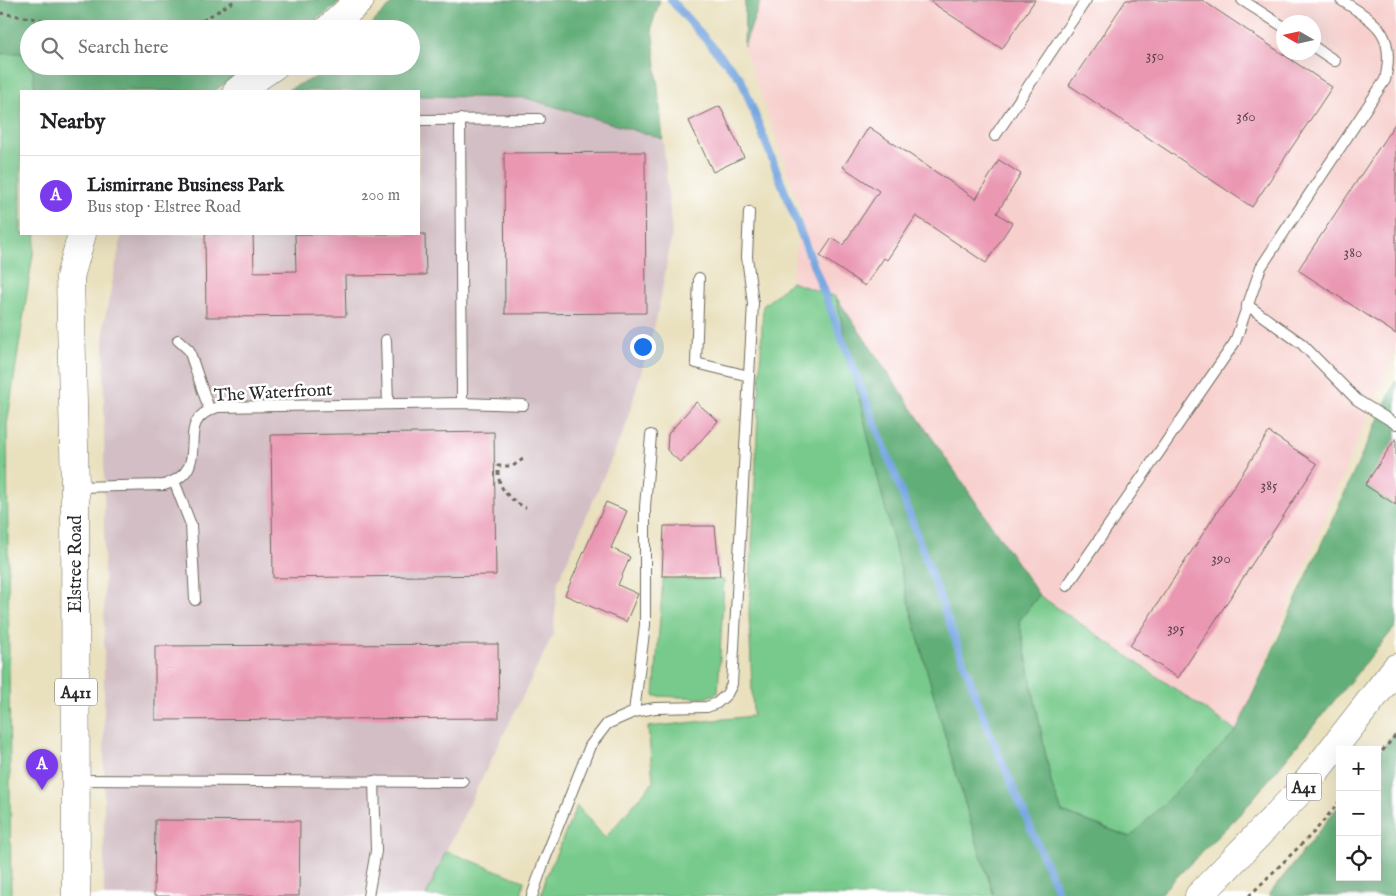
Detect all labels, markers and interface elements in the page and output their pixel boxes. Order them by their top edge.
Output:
north arrow [1276,15,1321,60]
search box [20,20,420,75]
icon: search [38,34,66,62]
text: Search here [78,36,169,60]
house number: 350 [1146,46,1164,65]
house number: 360 [1236,107,1256,126]
text: Nearby [40,109,105,136]
text: Lismirrane Business Park [87,174,284,198]
text: A [51,186,61,206]
text: 200 m [361,186,400,206]
text: Bus stop · Elstree Road [87,198,241,218]
house number: 380 [1344,243,1362,262]
your location [630,334,656,360]
street label: The Waterfront [213,379,333,408]
house number: 385 [1261,476,1278,495]
street label: Elstree Road [65,515,88,613]
house number: 390 [1211,549,1231,568]
house number: 395 [1167,619,1185,638]
road number: A411 [55,679,97,706]
map controls [1336,746,1381,881]
button: + [1336,746,1381,791]
pin: A [26,749,58,790]
road number: A41 [1286,774,1322,800]
button: − [1336,791,1381,836]
button: locate [1336,836,1381,881]

